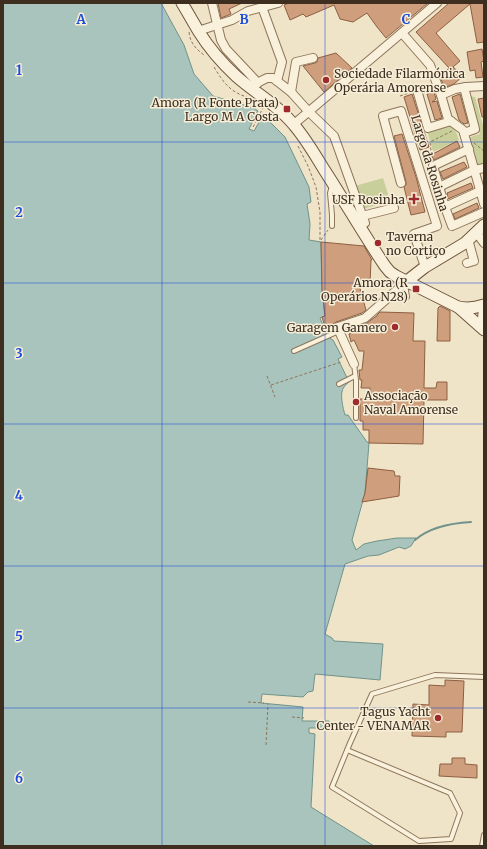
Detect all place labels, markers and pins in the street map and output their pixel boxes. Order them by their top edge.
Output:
place label: Sociedade Filarmónica Operária Amorense [334,66,466,95]
marker: Sociedade Filarmónica Operária Amorense [321,75,331,85]
place label: Amora (R Fonte Prata) Largo M A Costa [151,95,280,124]
marker: Amora (R Fonte Prata) Largo M A Costa [282,104,292,114]
place label: USF Rosinha [332,192,406,207]
marker: USF Rosinha [408,193,420,205]
place label: Taverna no Cortiço [386,229,445,258]
marker: Taverna no Cortiço [373,238,383,248]
place label: Amora (R Operários N28) [321,275,409,304]
marker: Amora (R Operários N28) [411,284,421,294]
place label: Garagem Gamero [287,320,387,335]
marker: Garagem Gamero [390,322,400,332]
place label: Associação Naval Amorense [363,388,458,417]
marker: Associação Naval Amorense [351,397,361,407]
place label: Tagus Yacht Center - VENAMAR [317,704,431,733]
marker: Tagus Yacht Center - VENAMAR [433,713,443,723]

